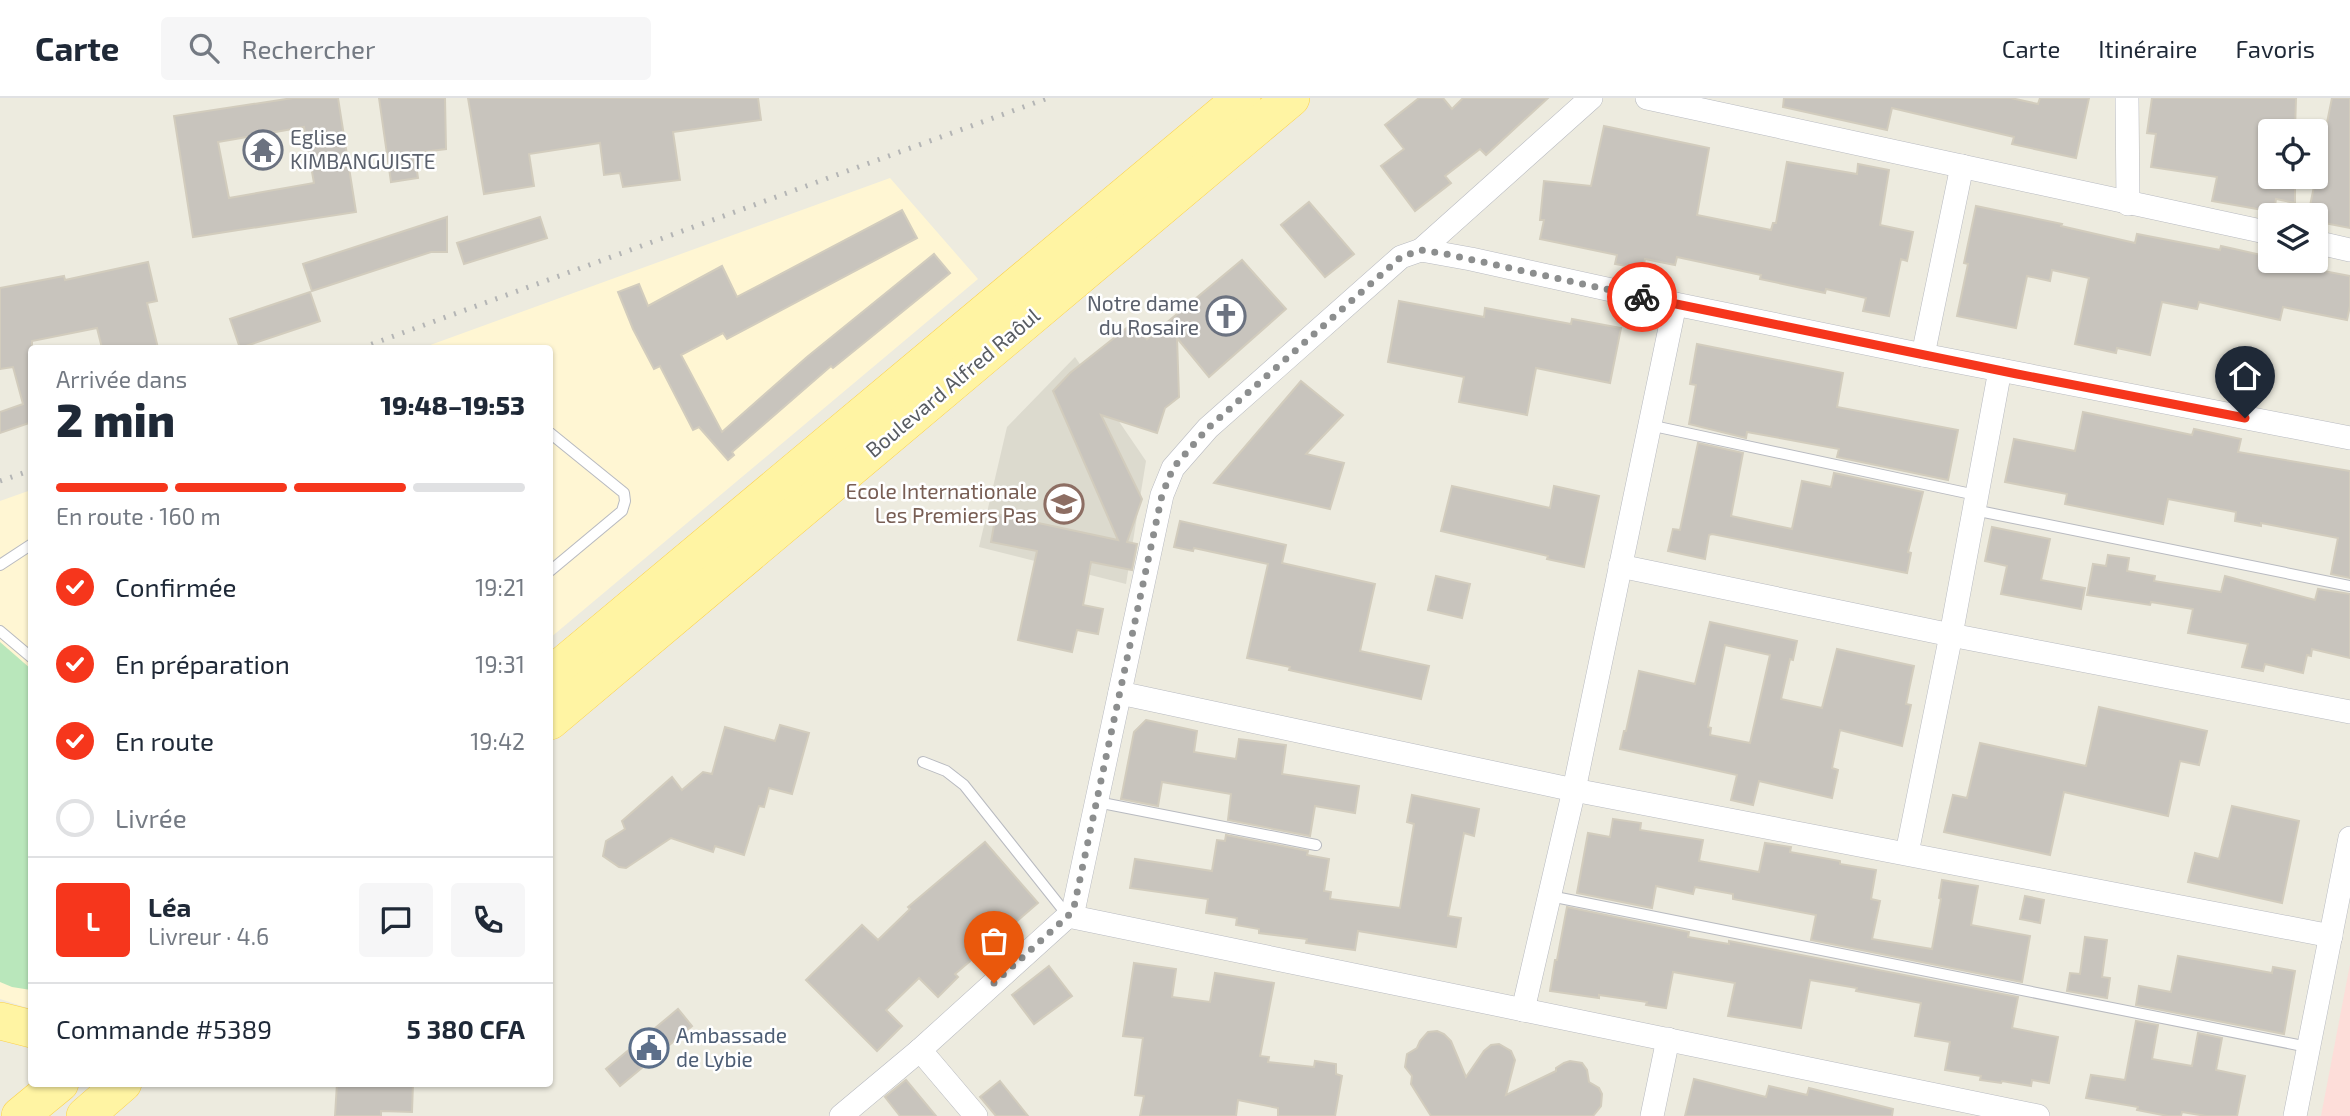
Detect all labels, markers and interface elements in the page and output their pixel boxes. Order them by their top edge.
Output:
search box [161,17,651,80]
text: Carte [35,28,119,68]
icon: search [185,29,223,67]
text: Rechercher [241,33,375,64]
text: Carte [2002,34,2060,63]
text: Itinéraire [2098,34,2197,63]
text: Favoris [2235,34,2315,63]
map controls [2258,119,2328,273]
button: locate [2258,119,2328,189]
place label: Eglise KIMBANGUISTE [290,124,436,173]
temple icon: Eglise KIMBANGUISTE [242,129,284,171]
button: layers [2258,203,2328,273]
courier [1607,262,1677,332]
icon: bike [1623,278,1661,316]
place label: Notre dame du Rosaire [1087,290,1199,339]
church icon: Notre dame du Rosaire [1205,295,1247,337]
street label: Boulevard Alfred Raôul [860,301,1045,462]
pin [2215,346,2275,418]
icon: home [2226,357,2264,395]
text: Arrivée dans [56,365,187,393]
text: 19:48–19:53 [380,389,525,420]
text: 2 min [56,391,175,446]
place label: Ecole Internationale Les Premiers Pas [846,478,1037,527]
school or university icon: Ecole Internationale Les Premiers Pas [1043,483,1085,525]
text: En route · 160 m [56,502,221,530]
icon: check [56,568,94,606]
text: Confirmée [115,571,237,602]
text: 19:21 [475,573,525,601]
icon: check [56,645,94,683]
text: En préparation [115,648,290,679]
text: 19:31 [475,650,525,678]
icon: check [56,722,94,760]
text: En route [115,725,214,756]
text: 19:42 [470,727,525,755]
text: Livrée [115,802,187,833]
button: chat [359,883,433,957]
button: phone [451,883,525,957]
text: Léa [148,891,191,922]
text: L [86,905,100,936]
pin [964,911,1024,983]
text: Livreur · 4.6 [148,922,269,950]
icon: bag [975,922,1013,960]
text: Commande #5389 [56,1013,272,1044]
text: 5 380 CFA [407,1013,525,1044]
place label: Ambassade de Lybie [676,1022,787,1071]
public building icon: Ambassade de Lybie [628,1027,670,1069]

